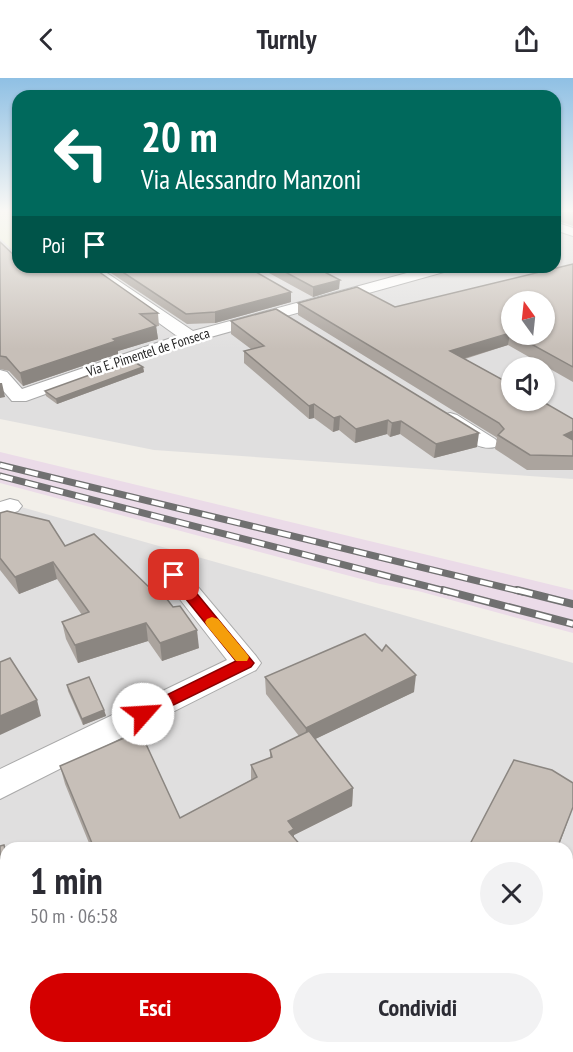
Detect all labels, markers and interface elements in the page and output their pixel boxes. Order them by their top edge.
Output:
text: Turnly [257,22,316,56]
icon: back [30,23,63,56]
icon: share [510,23,543,56]
text: 20 m [141,109,218,164]
icon: left [42,114,120,192]
text: Via Alessandro Manzoni [141,162,361,196]
icon: arrive [78,228,111,261]
text: Poi [42,231,66,259]
north arrow [501,291,555,345]
map controls [501,291,555,411]
street label: Via E. Pimentel de Fonseca [83,324,212,381]
button: sound [501,357,555,411]
pin [148,549,199,600]
icon: arrive [157,558,190,591]
position arrow [111,682,175,746]
text: 1 min [30,857,103,904]
button: close [480,862,543,925]
text: 50 m · 06:58 [30,903,118,929]
button: Esci [30,973,281,1042]
button: Condividi [293,973,543,1042]

